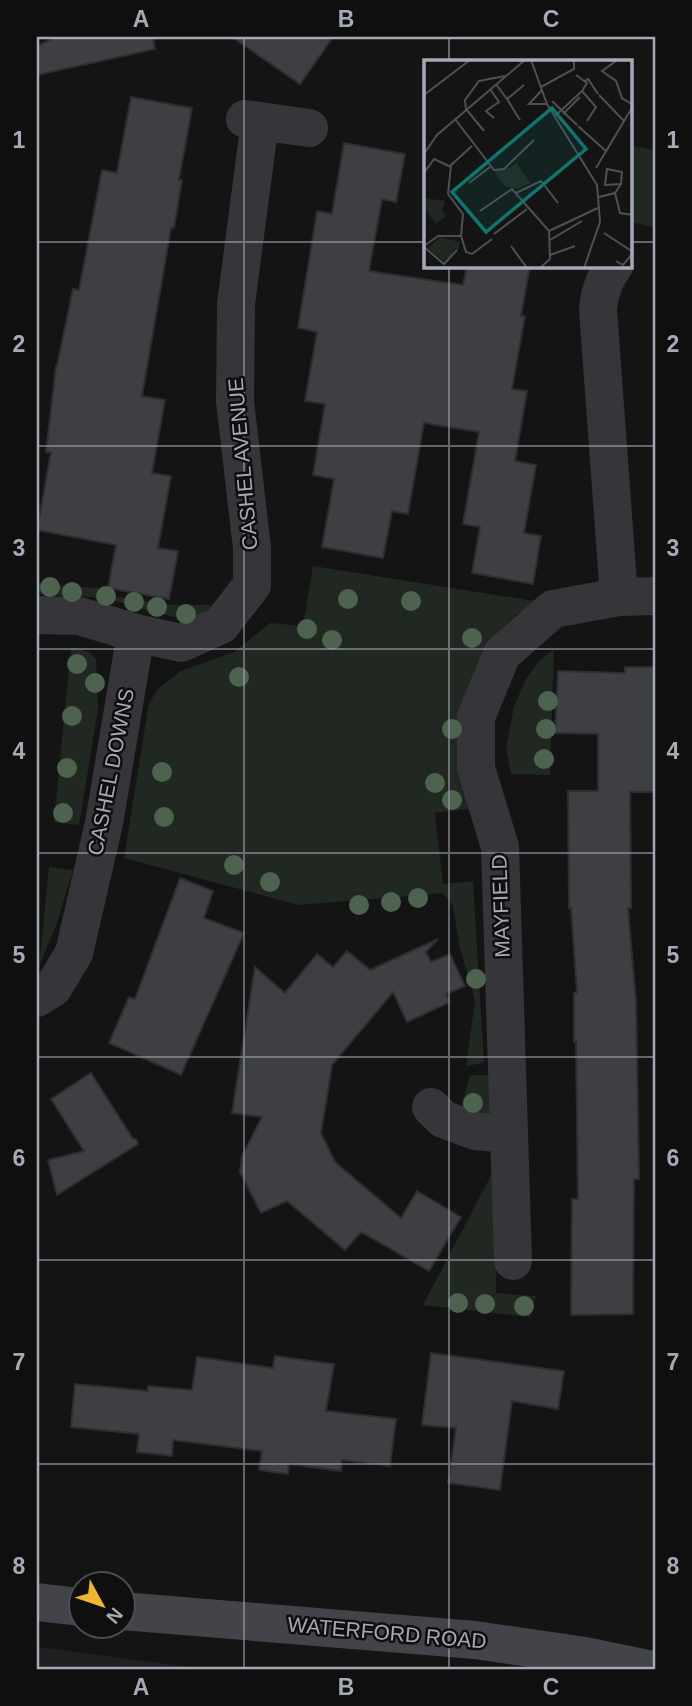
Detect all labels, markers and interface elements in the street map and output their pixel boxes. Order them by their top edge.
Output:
text: A [133,6,149,32]
text: B [338,6,354,32]
text: C [543,6,559,32]
inset map [424,60,632,268]
text: 1 [13,127,26,153]
text: 1 [667,127,680,153]
text: 2 [13,331,25,357]
text: 2 [667,331,679,357]
street label: CASHEL AVENUE [224,377,261,551]
text: 3 [13,535,25,561]
text: 3 [667,535,679,561]
street label: CASHEL DOWNS [83,686,138,857]
text: 4 [13,738,26,764]
text: 4 [667,738,680,764]
street label: MAYFIELD [487,854,514,958]
text: 5 [13,942,26,968]
text: 5 [667,942,680,968]
text: 6 [13,1145,25,1171]
text: 6 [667,1145,679,1171]
text: 7 [13,1349,25,1375]
text: 7 [667,1349,679,1375]
text: 8 [13,1553,26,1579]
text: 8 [667,1553,680,1579]
north arrow [66,1570,136,1640]
text: N [102,1604,127,1628]
street label: WATERFORD ROAD [287,1612,487,1653]
text: A [133,1674,149,1700]
text: B [338,1674,354,1700]
text: C [543,1674,559,1700]

